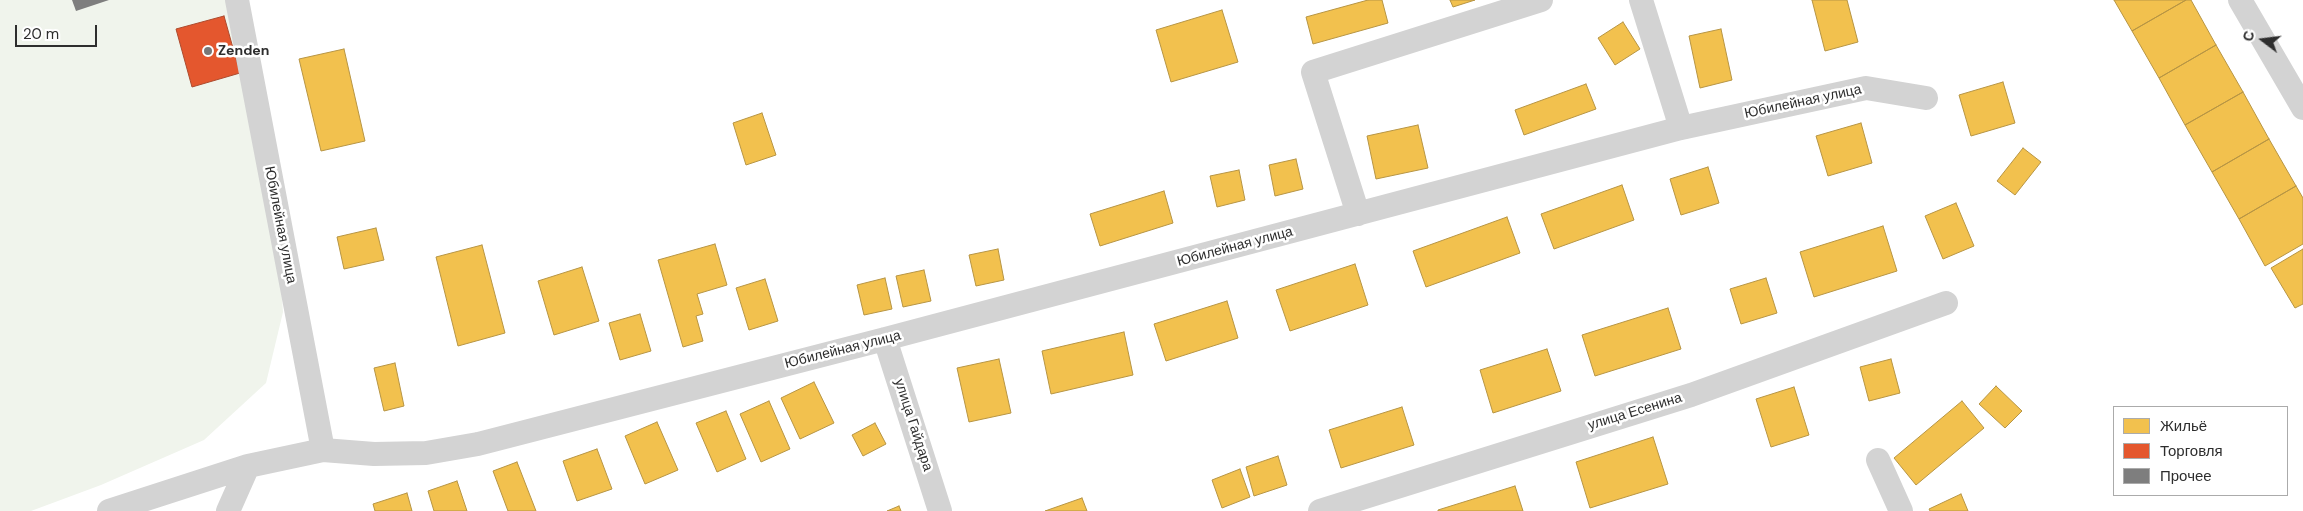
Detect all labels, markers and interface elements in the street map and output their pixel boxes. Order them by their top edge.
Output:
scale bar [18,15,100,47]
north arrow [2238,15,2288,65]
text: 20 m [23,24,59,44]
text: С [2239,29,2259,43]
place label: Zenden [218,43,269,59]
marker: Zenden [202,45,214,57]
street label: Юбилейная улица [1743,81,1863,123]
street label: Юбилейная улица [260,165,300,285]
street label: Юбилейная улица [1175,223,1295,271]
street label: Юбилейная улица [783,327,903,373]
street label: улица Гайдара [890,377,936,473]
street label: улица Есенина [1586,390,1684,434]
legend [2113,406,2288,496]
text: Жильё [2160,416,2207,436]
text: Торговля [2160,441,2223,461]
text: Прочее [2160,466,2212,486]

